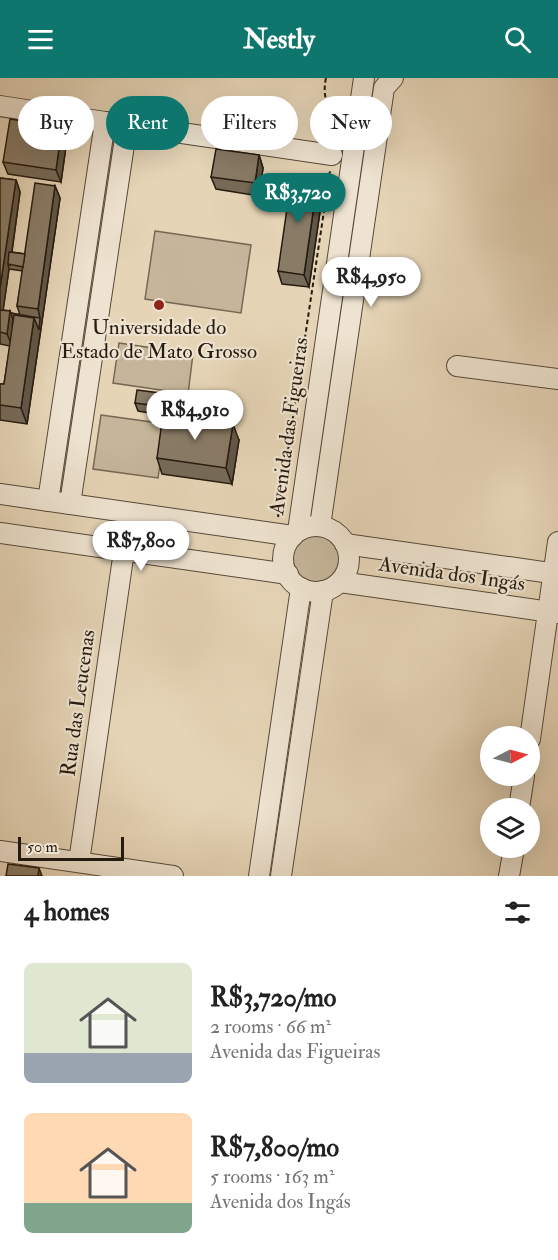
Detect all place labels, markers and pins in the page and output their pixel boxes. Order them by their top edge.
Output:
pin: R$3,720 [243,173,353,224]
pin: R$4,950 [316,257,426,308]
marker: Universidade do Estado de Mato Grosso [152,298,166,312]
place label: Universidade do Estado de Mato Grosso [61,314,257,365]
pin: R$4,910 [140,390,250,441]
pin: R$7,800 [86,521,196,572]

